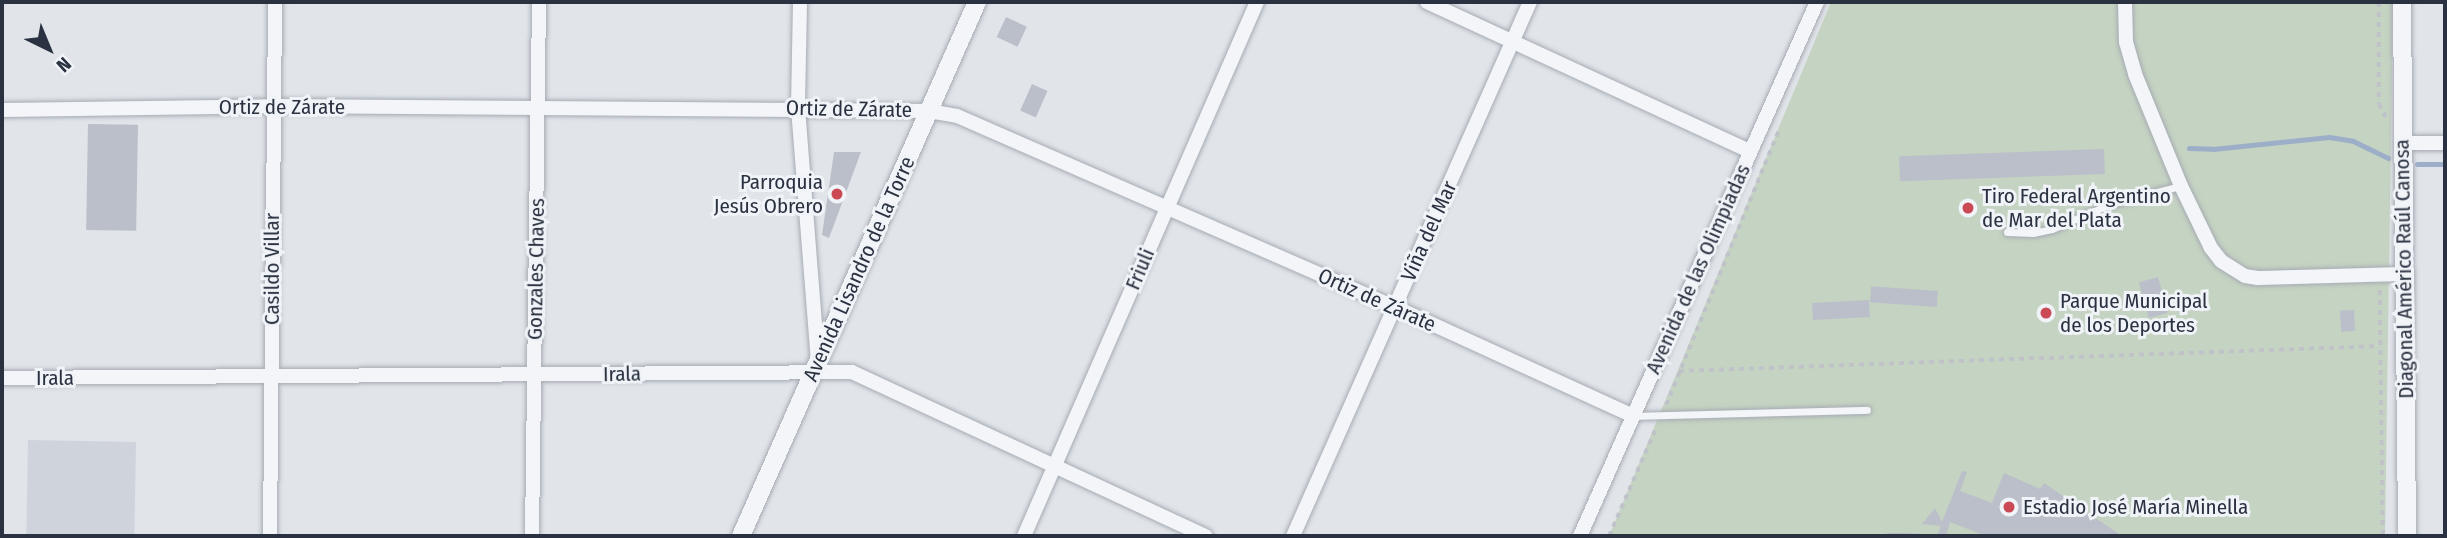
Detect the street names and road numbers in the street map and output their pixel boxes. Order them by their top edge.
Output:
street label: Ortiz de Zárate [219,94,345,120]
street label: Ortiz de Zárate [786,95,912,123]
street label: Diagonal Américo Raúl Canosa [2389,139,2419,399]
street label: Avenida Lisandro de la Torre [798,153,920,385]
street label: Avenida de las Olimpiadas [1640,160,1756,378]
street label: Viña del Mar [1396,177,1462,285]
street label: Gonzales Chaves [522,198,550,340]
street label: Casildo Villar [259,213,285,325]
street label: Friuli [1120,244,1160,294]
street label: Ortiz de Zárate [1314,263,1440,337]
street label: Irala [603,361,641,387]
street label: Irala [36,365,74,391]

